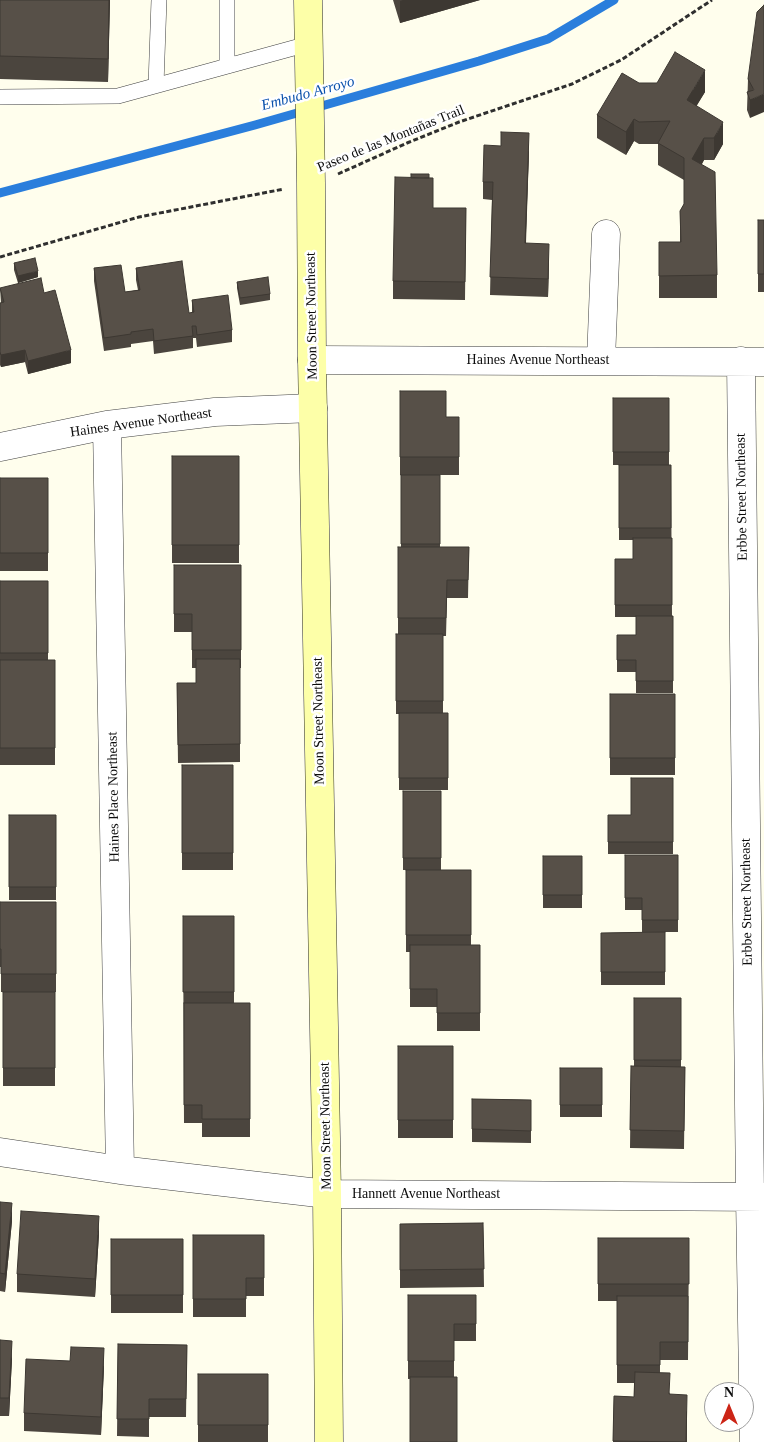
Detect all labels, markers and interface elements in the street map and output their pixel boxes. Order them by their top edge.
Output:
water label: Embudo Arroyo [259,73,357,115]
street label: Paseo de las Montañas Trail [315,102,467,176]
street label: Moon Street Northeast [302,252,322,380]
street label: Haines Avenue Northeast [467,352,609,368]
street label: Haines Avenue Northeast [69,405,213,441]
street label: Erbbe Street Northeast [732,433,752,561]
street label: Moon Street Northeast [309,657,329,785]
street label: Haines Place Northeast [104,732,124,862]
street label: Erbbe Street Northeast [737,838,757,966]
street label: Moon Street Northeast [316,1062,336,1190]
street label: Hannett Avenue Northeast [352,1186,500,1202]
north arrow [704,1382,754,1432]
text: N [724,1385,734,1400]

